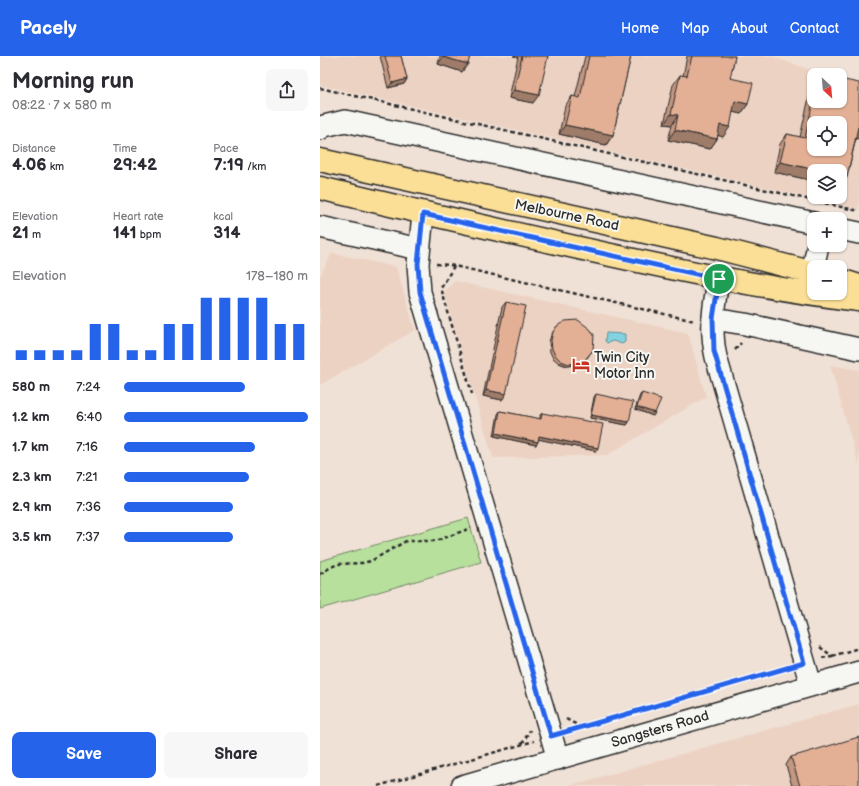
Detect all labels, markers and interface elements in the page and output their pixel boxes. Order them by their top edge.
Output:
text: Pacely [20,17,77,40]
text: Home [621,20,659,37]
text: Map [681,20,709,37]
text: About [731,20,768,37]
text: Contact [790,20,839,37]
text: Morning run [12,68,134,95]
north arrow [807,68,847,108]
map controls [807,68,847,300]
button: share [266,69,308,111]
text: 08:22 · 7 × 580 m [12,97,112,113]
button: locate [807,116,847,156]
text: Distance [12,142,56,155]
text: Time [113,142,137,155]
text: Pace [213,142,238,155]
text: 4.06 [12,155,47,175]
text: 29:42 [113,155,157,175]
text: 7:19 [213,155,244,175]
text: km [47,160,64,173]
text: /km [244,160,266,173]
button: layers [807,164,847,204]
street label: Melbourne Road [513,196,621,234]
text: Elevation [12,210,58,223]
text: Heart rate [113,210,163,223]
text: kcal [213,210,233,223]
button: + [807,212,847,252]
text: 21 [12,223,29,243]
text: 141 [113,223,137,243]
text: 314 [213,223,240,243]
text: m [29,228,41,241]
text: bpm [137,228,161,241]
button: − [807,260,847,300]
pin [702,262,736,296]
text: Elevation [12,268,66,284]
text: 178–180 m [246,268,308,284]
icon: arrive [708,268,730,290]
place label: Twin City Motor Inn [594,349,655,382]
hotel icon: Twin City Motor Inn [571,355,591,375]
text: 580 m [12,379,50,395]
text: 7:24 [76,379,100,395]
text: 1.2 km [12,409,50,425]
text: 6:40 [76,409,102,425]
text: 1.7 km [12,439,49,455]
text: 7:16 [76,439,98,455]
text: 2.3 km [12,469,52,485]
text: 7:21 [76,469,98,485]
text: 2.9 km [12,499,52,515]
text: 7:36 [76,499,101,515]
text: 3.5 km [12,529,51,545]
text: 7:37 [76,529,99,545]
street label: Sangsters Road [609,707,711,751]
button: Save [12,732,156,778]
button: Share [164,732,308,778]

